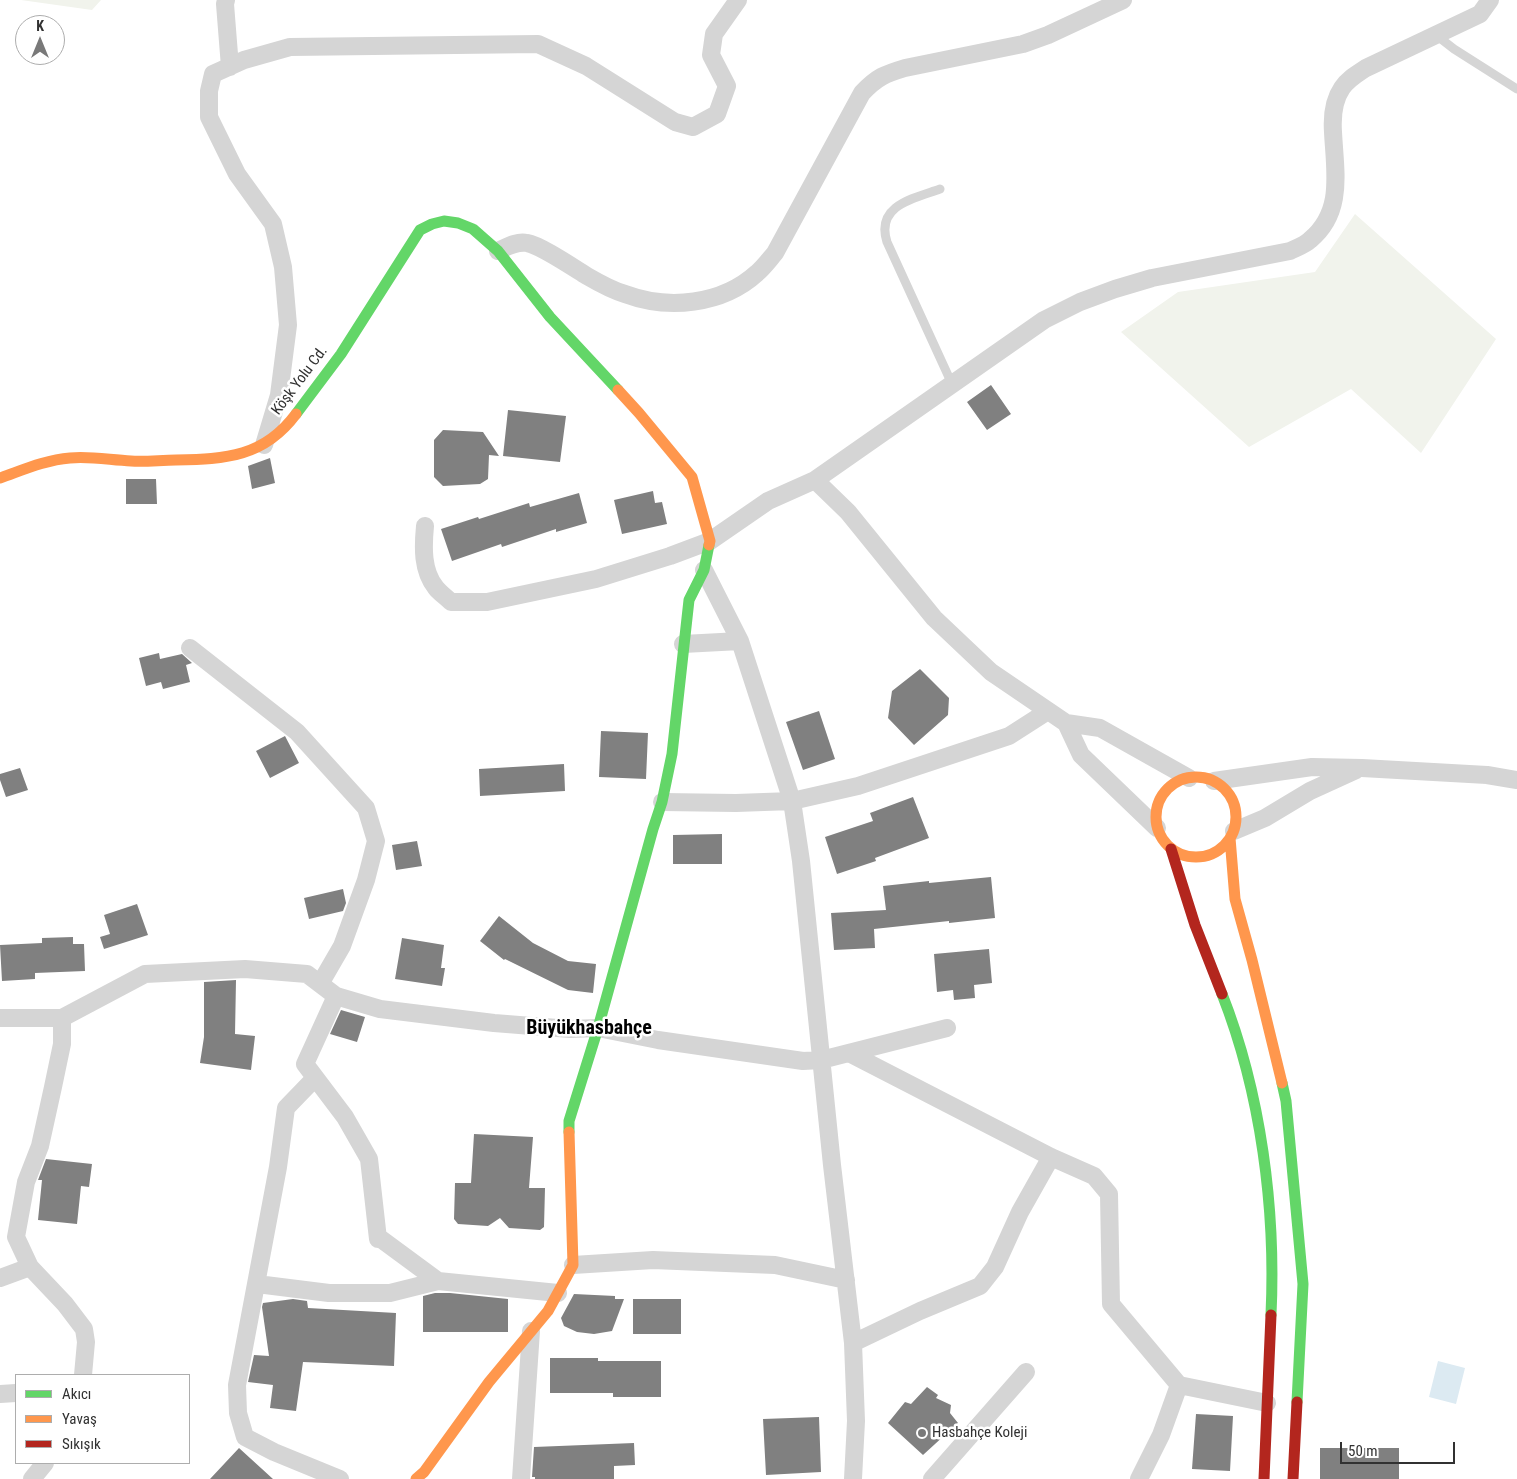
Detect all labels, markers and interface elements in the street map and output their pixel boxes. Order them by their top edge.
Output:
north arrow [15,15,65,65]
text: K [36,18,44,34]
street label: Köşk Yolu Cd. [268,343,332,419]
district label: Büyükhasbahçe [526,1017,652,1041]
legend [15,1374,190,1464]
text: Akıcı [62,1385,91,1403]
text: Yavaş [62,1410,97,1428]
place label: Hasbahçe Koleji [932,1424,1027,1442]
marker: Hasbahçe Koleji [916,1427,928,1439]
scale bar [1342,1432,1457,1464]
text: Sıkışık [62,1435,101,1453]
text: 50 m [1348,1442,1378,1460]

